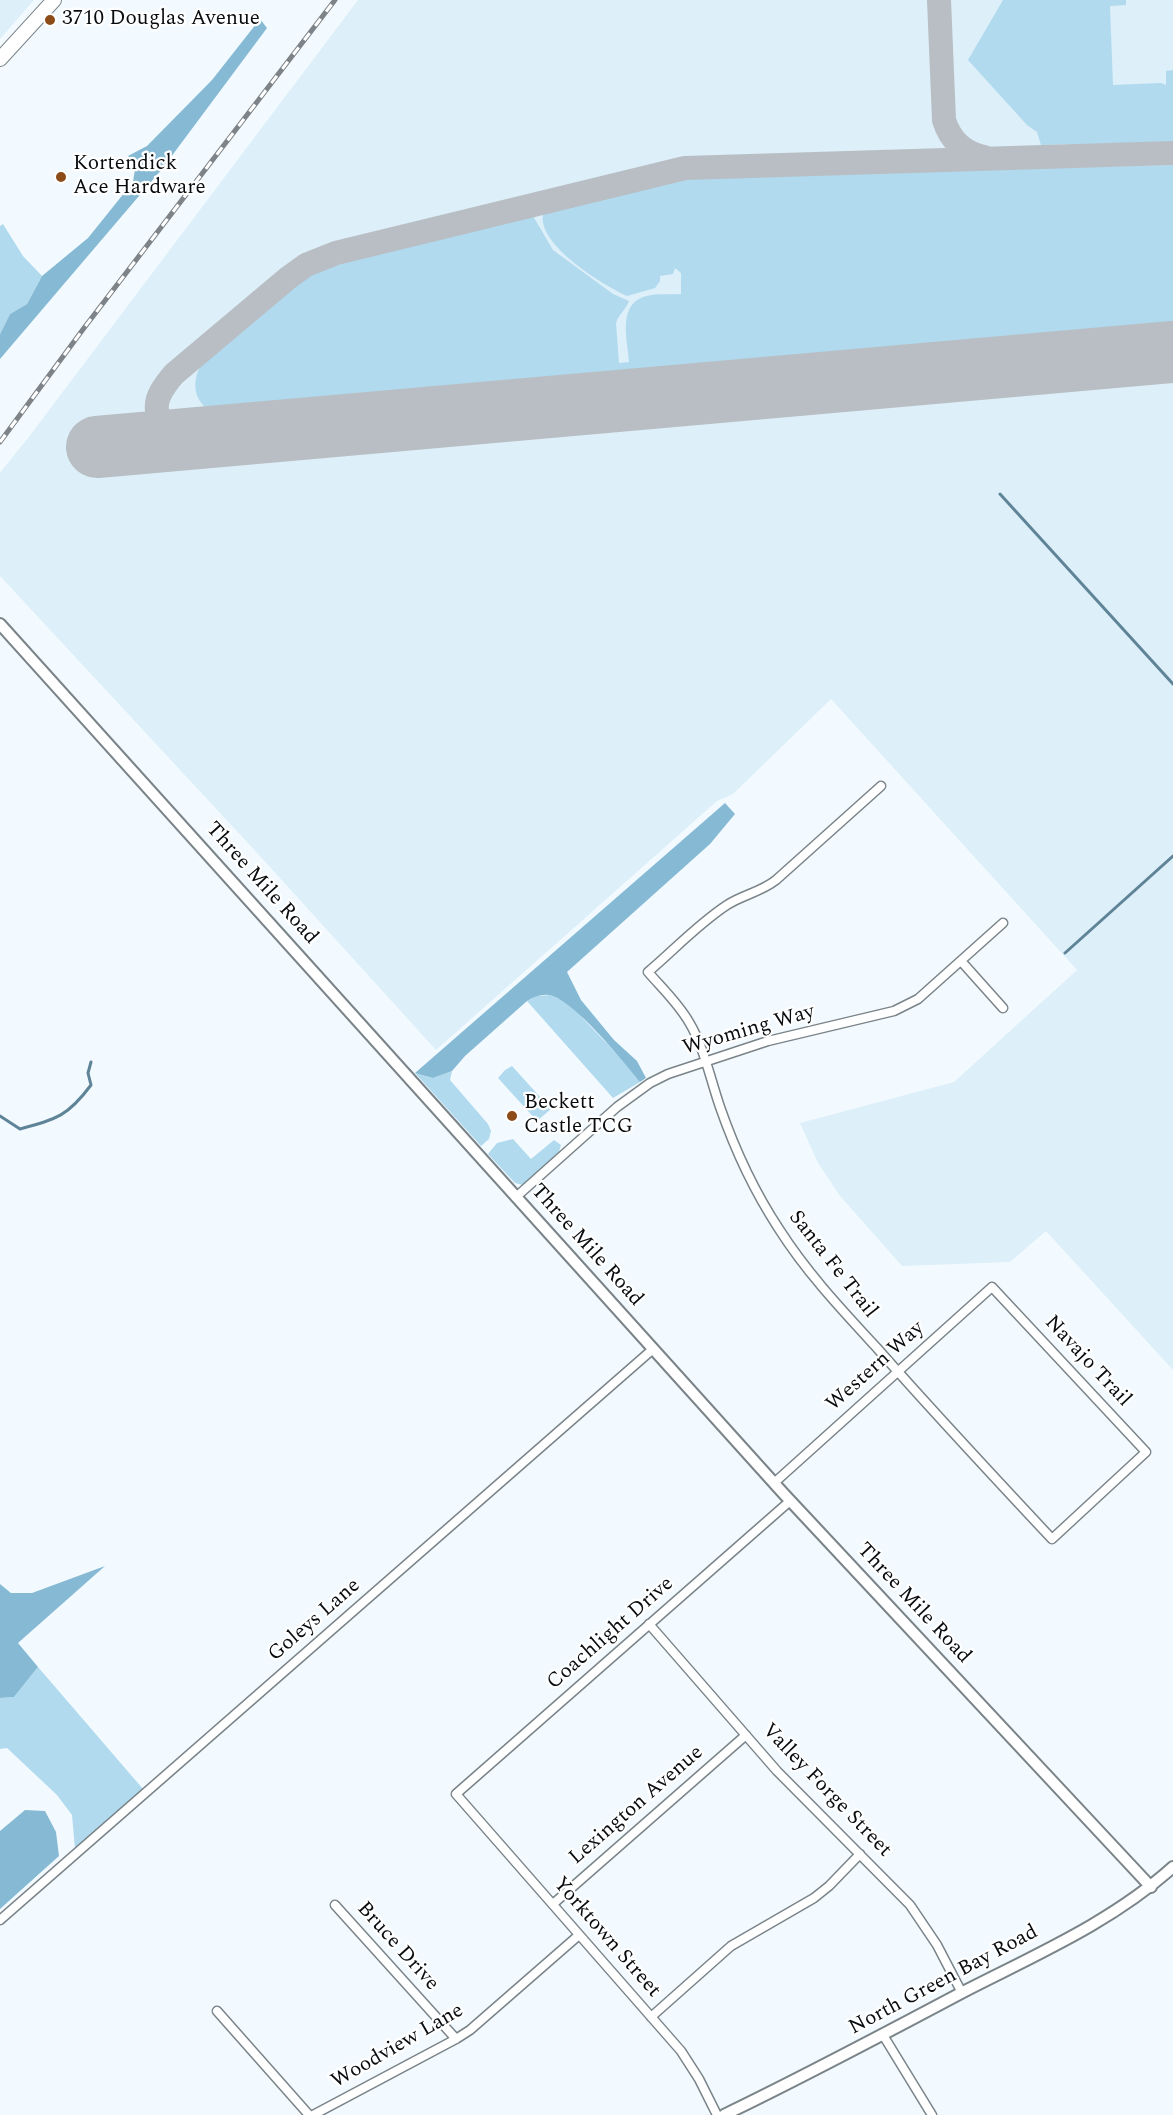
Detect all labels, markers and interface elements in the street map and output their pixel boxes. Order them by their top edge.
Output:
place label: 3710 Douglas Avenue [62,7,260,33]
marker: 3710 Douglas Avenue [43,13,57,27]
place label: Kortendick Ace Hardware [73,152,206,202]
marker: Kortendick Ace Hardware [54,170,68,184]
street label: Three Mile Road [199,818,323,950]
street label: Wyoming Way [680,1000,818,1062]
place label: Beckett Castle TCG [524,1091,633,1141]
marker: Beckett Castle TCG [505,1109,519,1123]
street label: Three Mile Road [524,1180,648,1312]
street label: Santa Fe Trail [782,1206,882,1324]
street label: Navajo Trail [1038,1311,1136,1413]
street label: Western Way [822,1316,930,1418]
street label: Three Mile Road [851,1538,975,1670]
street label: Coachlight Drive [543,1572,679,1696]
street label: Goleys Lane [264,1574,366,1668]
street label: Valley Forge Street [756,1719,896,1863]
street label: Lexington Avenue [565,1741,709,1871]
street label: Yorktown Street [547,1872,665,2004]
street label: Bruce Drive [351,1897,443,1997]
street label: North Green Bay Road [845,1921,1043,2041]
street label: Woodview Lane [327,1999,469,2095]

